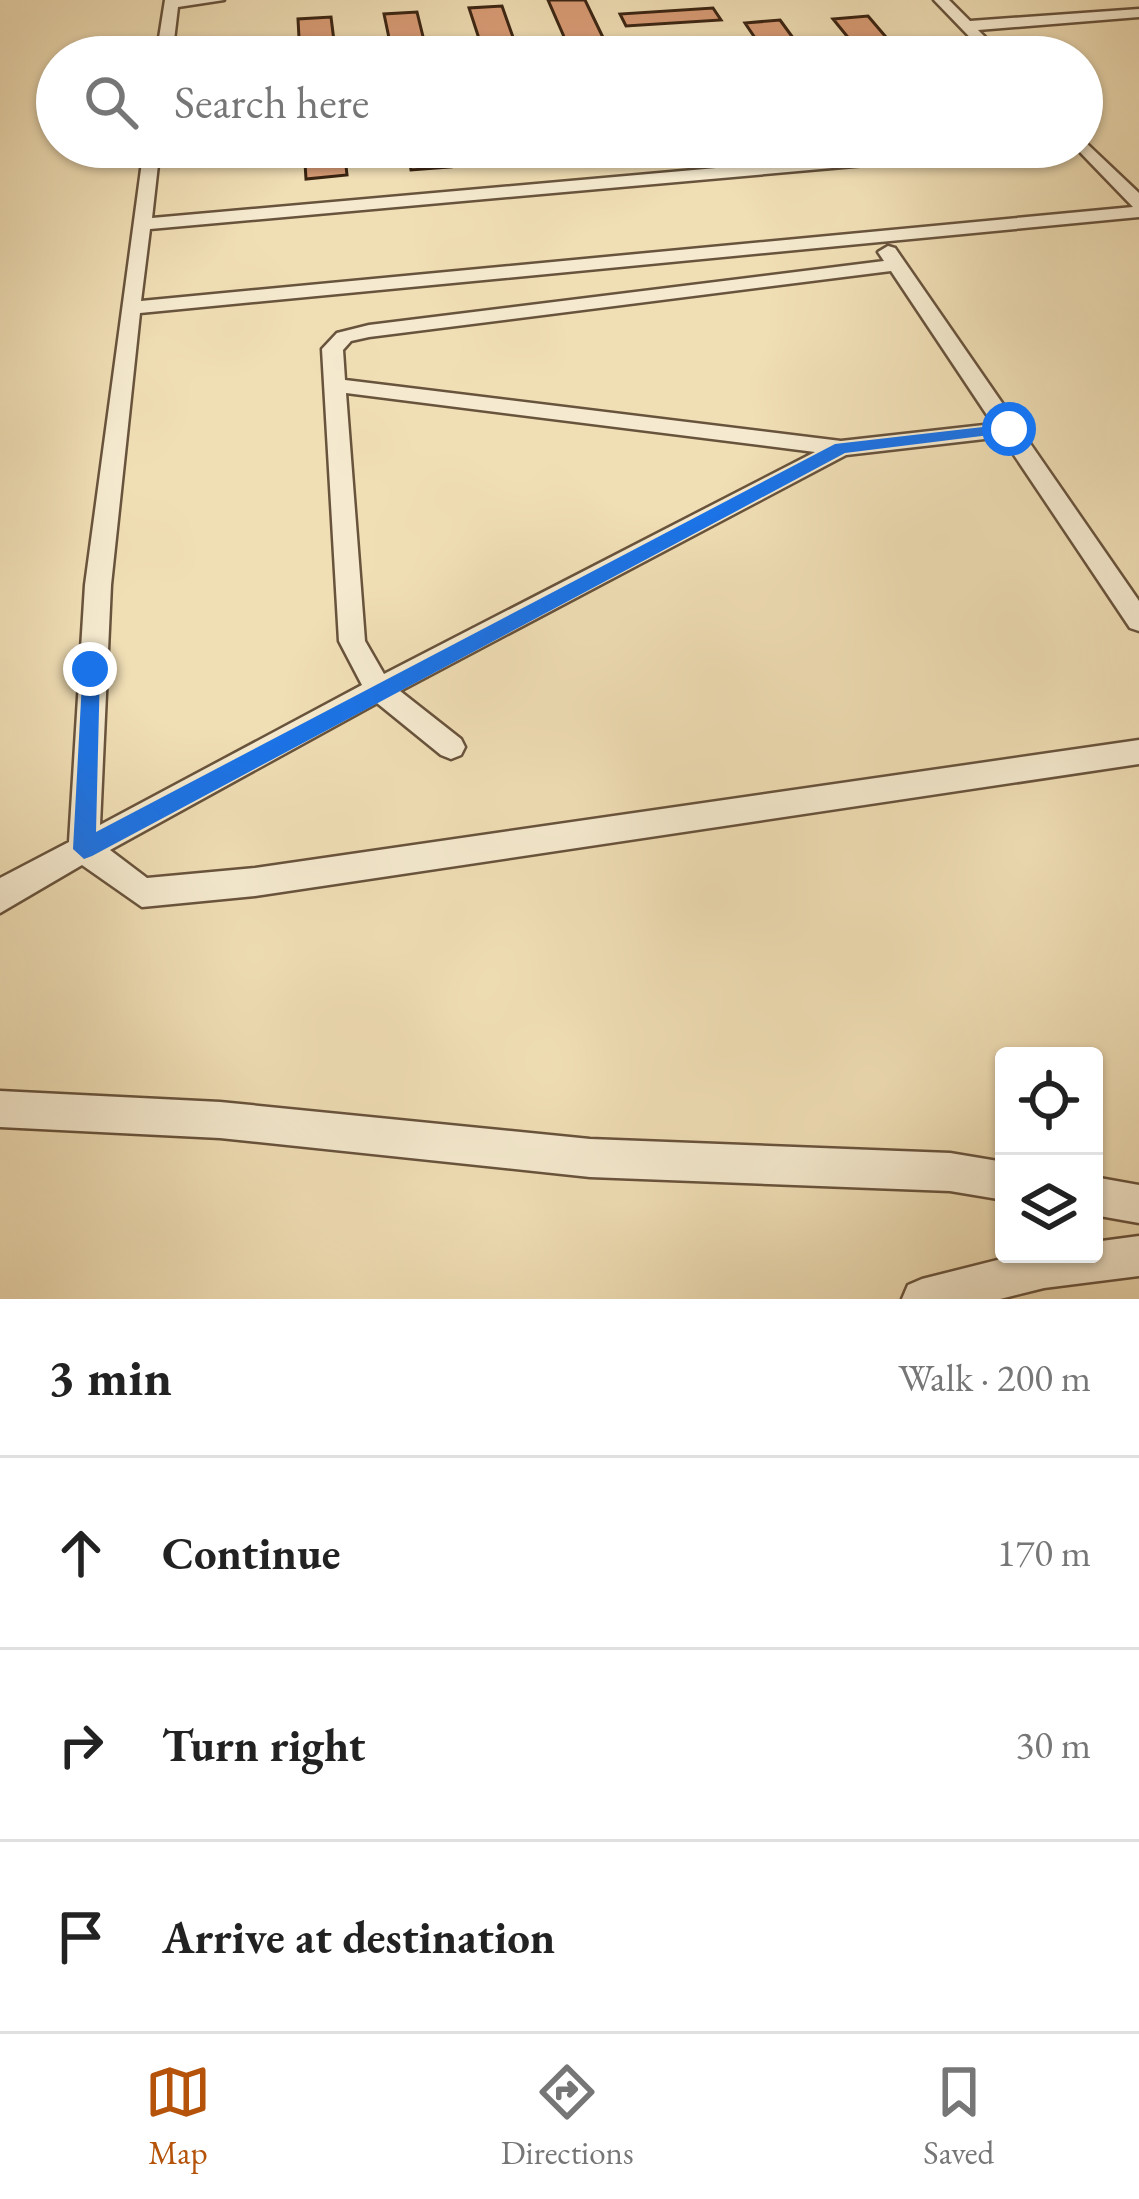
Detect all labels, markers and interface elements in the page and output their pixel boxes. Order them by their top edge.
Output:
search box [36,36,1103,168]
icon: search [78,69,144,135]
text: Search here [174,73,369,131]
route start [982,402,1036,456]
route end [63,642,117,696]
map controls [995,1047,1103,1263]
button: locate [995,1047,1103,1155]
button: layers [995,1155,1103,1263]
text: 3 min [48,1344,172,1410]
text: Walk · 200 m [898,1352,1091,1403]
icon: ahead [48,1520,114,1586]
text: Continue [162,1524,340,1582]
text: 170 m [997,1527,1091,1578]
icon: right [48,1712,114,1778]
text: Turn right [162,1716,365,1774]
text: 30 m [1015,1719,1091,1770]
icon: arrive [48,1904,114,1970]
text: Arrive at destination [162,1908,555,1966]
tab: Map [145,2059,211,2174]
tab: Directions [501,2059,634,2174]
tab: Saved [923,2059,994,2174]

